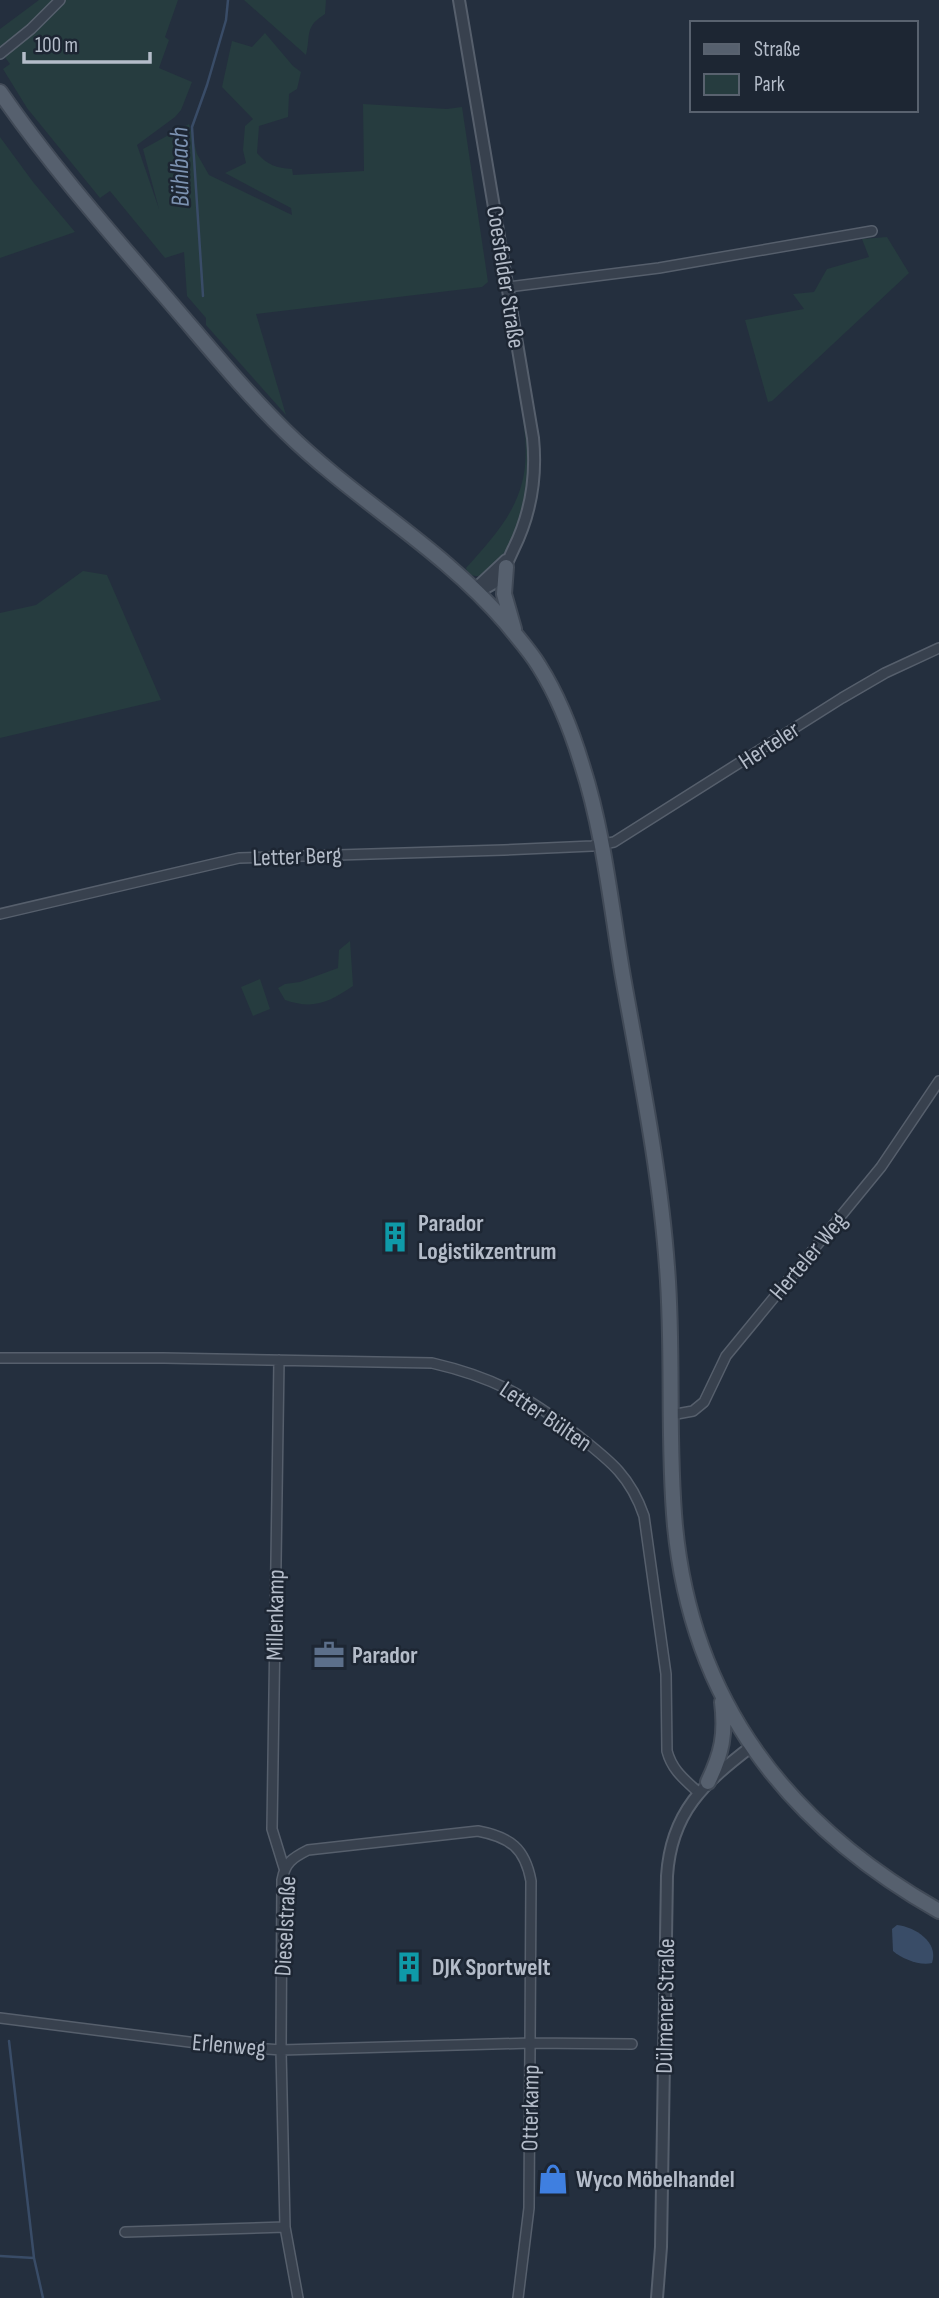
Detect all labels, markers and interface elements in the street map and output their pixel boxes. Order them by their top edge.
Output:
scale bar [24,21,150,65]
legend [690,21,918,112]
text: 100 m [35,33,78,58]
text: Straße [754,37,800,62]
text: Park [754,72,785,97]
water label: Bühlbach [164,127,197,207]
street label: Coesfelder Straße [480,204,531,350]
street label: Herteler [733,715,805,776]
street label: Letter Berg [252,840,342,873]
street label: Herteler Weg [764,1207,853,1306]
place label: Parador Logistikzentrum [418,1209,557,1266]
building icon: Parador Logistikzentrum [378,1220,412,1254]
street label: Letter Bülten [494,1375,597,1458]
street label: Millenkamp [260,1569,291,1661]
office icon: Parador [312,1638,346,1672]
place label: Parador [352,1641,418,1670]
street label: Dieselstraße [268,1875,303,1977]
street label: Dülmener Straße [650,1938,681,2074]
building icon: DJK Sportwelt [392,1950,426,1984]
place label: DJK Sportwelt [432,1953,550,1982]
street label: Erlenweg [191,2028,267,2063]
street label: Otterkamp [515,2064,546,2152]
shop icon: Wyco Möbelhandel [536,2162,570,2196]
place label: Wyco Möbelhandel [576,2165,735,2194]

